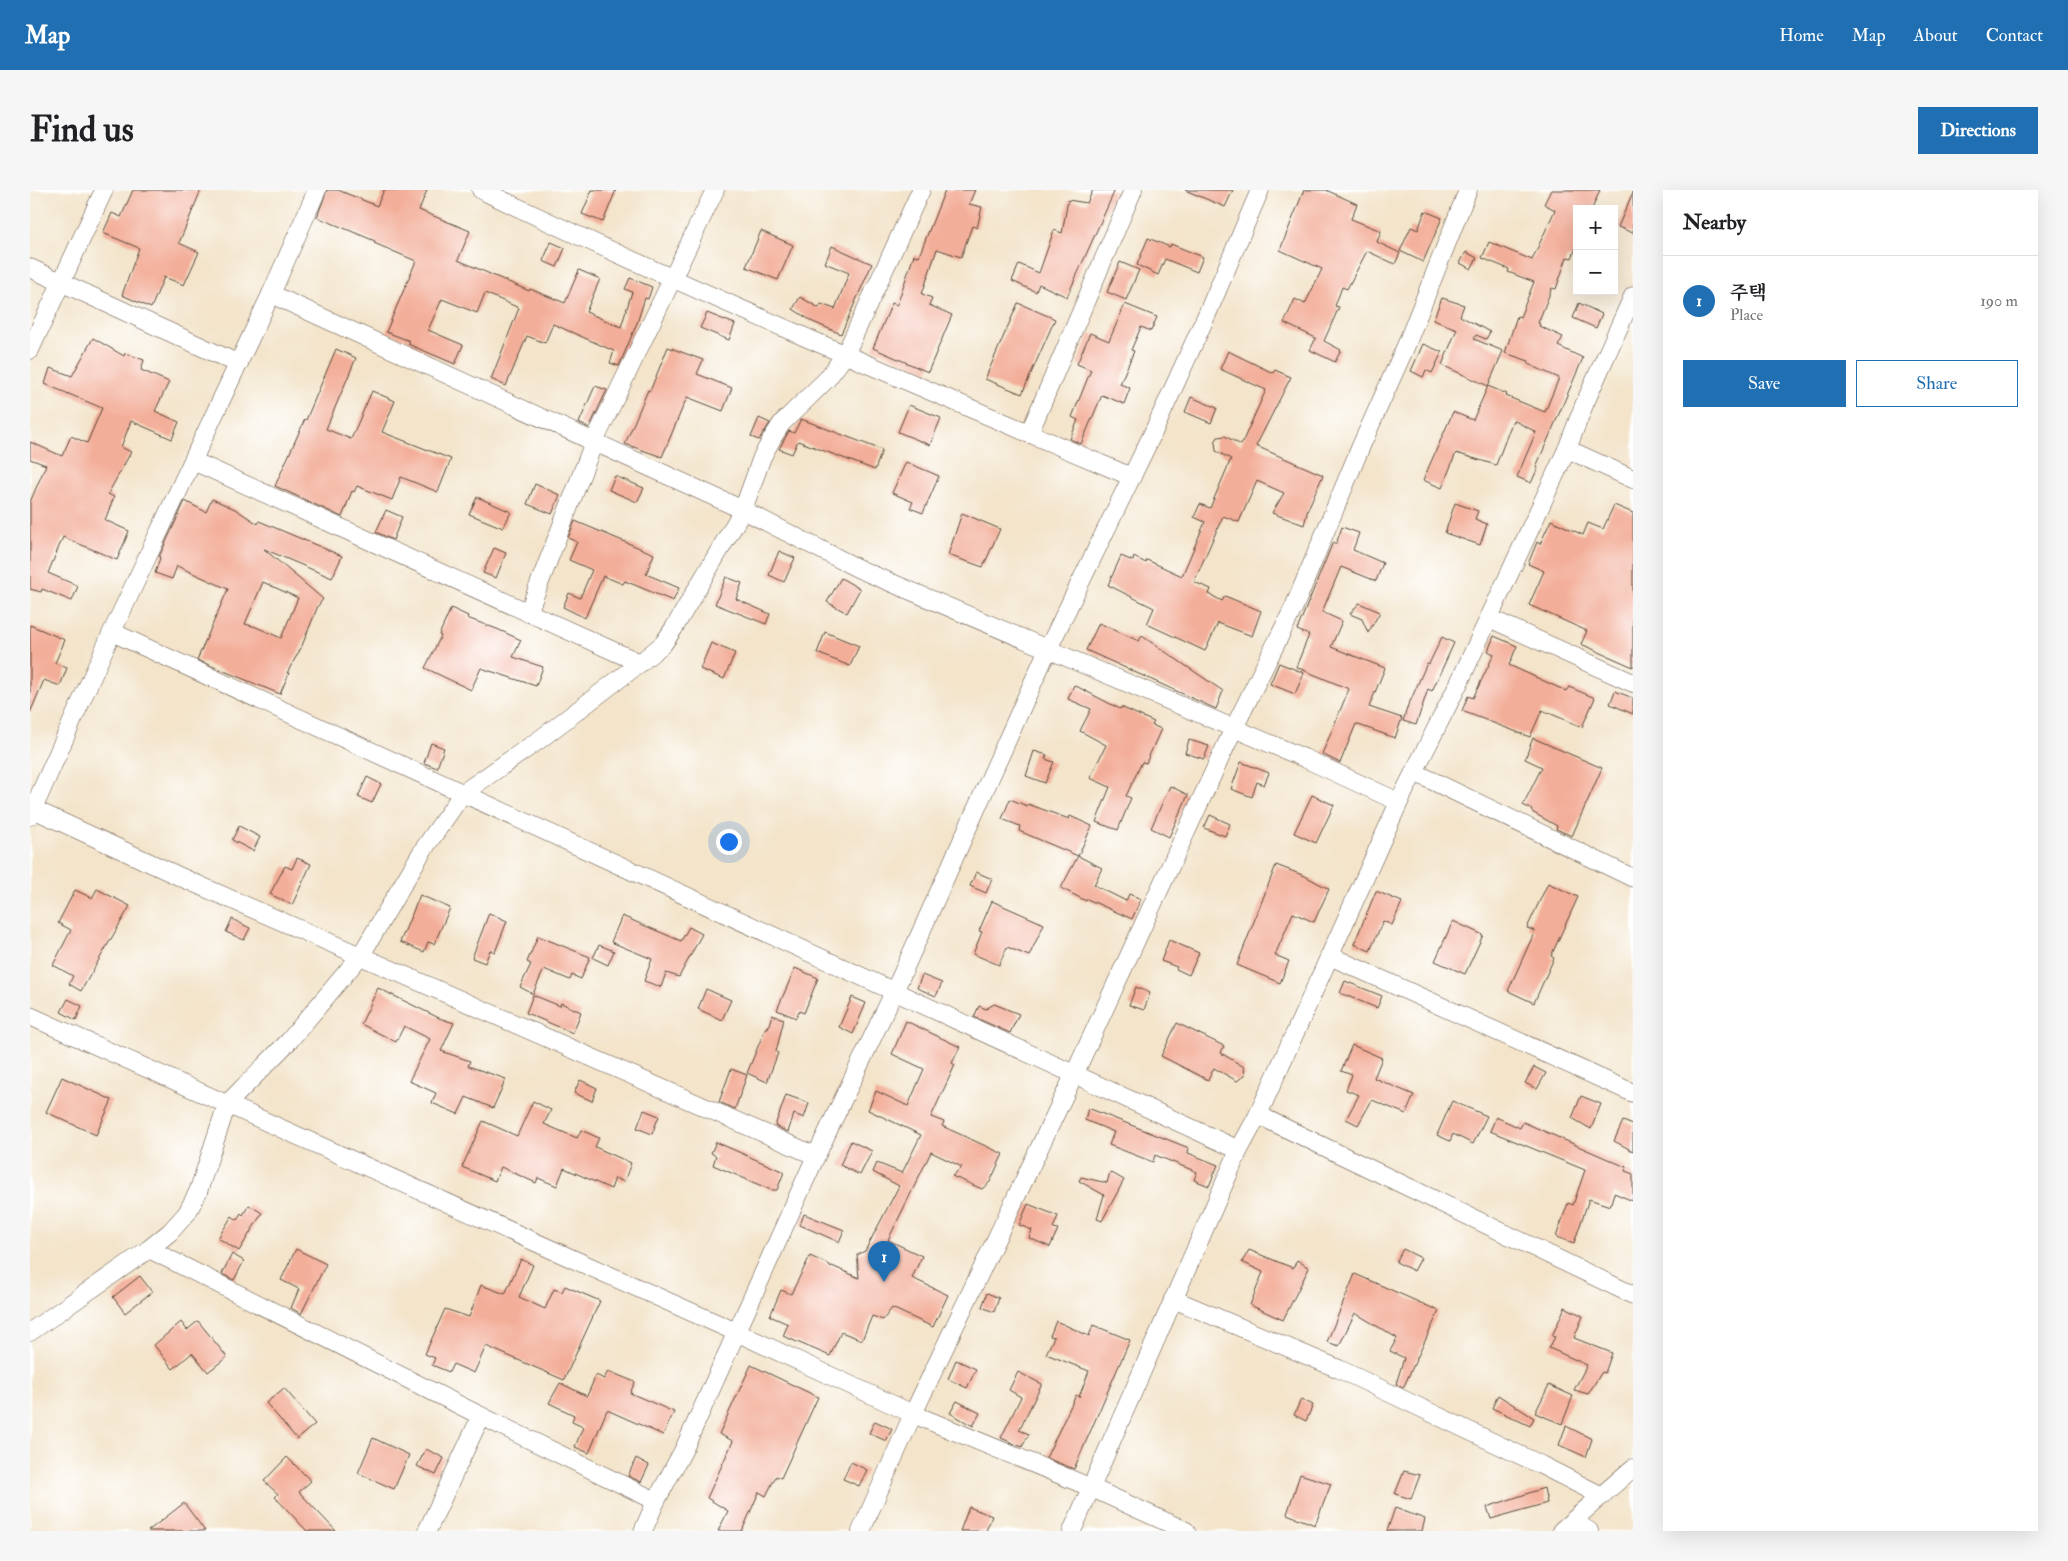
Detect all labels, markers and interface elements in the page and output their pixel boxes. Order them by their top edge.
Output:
text: Map [25,20,70,51]
text: Home [1779,24,1824,47]
text: Map [1852,24,1886,47]
text: About [1914,24,1958,47]
text: Contact [1986,24,2043,47]
button: Directions [1918,107,2038,154]
text: Find us [30,108,134,152]
map controls [1573,205,1618,295]
button: + [1573,205,1618,250]
text: Nearby [1683,209,1746,236]
button: − [1573,250,1618,295]
text: 주택 [1730,281,1767,305]
text: 1 [1696,291,1702,311]
text: 190 m [1980,291,2018,311]
text: Place [1730,305,1763,325]
button: Save [1683,360,1846,407]
button: Share [1856,360,2018,407]
your location [716,829,742,855]
pin: 1 [868,1241,900,1282]

